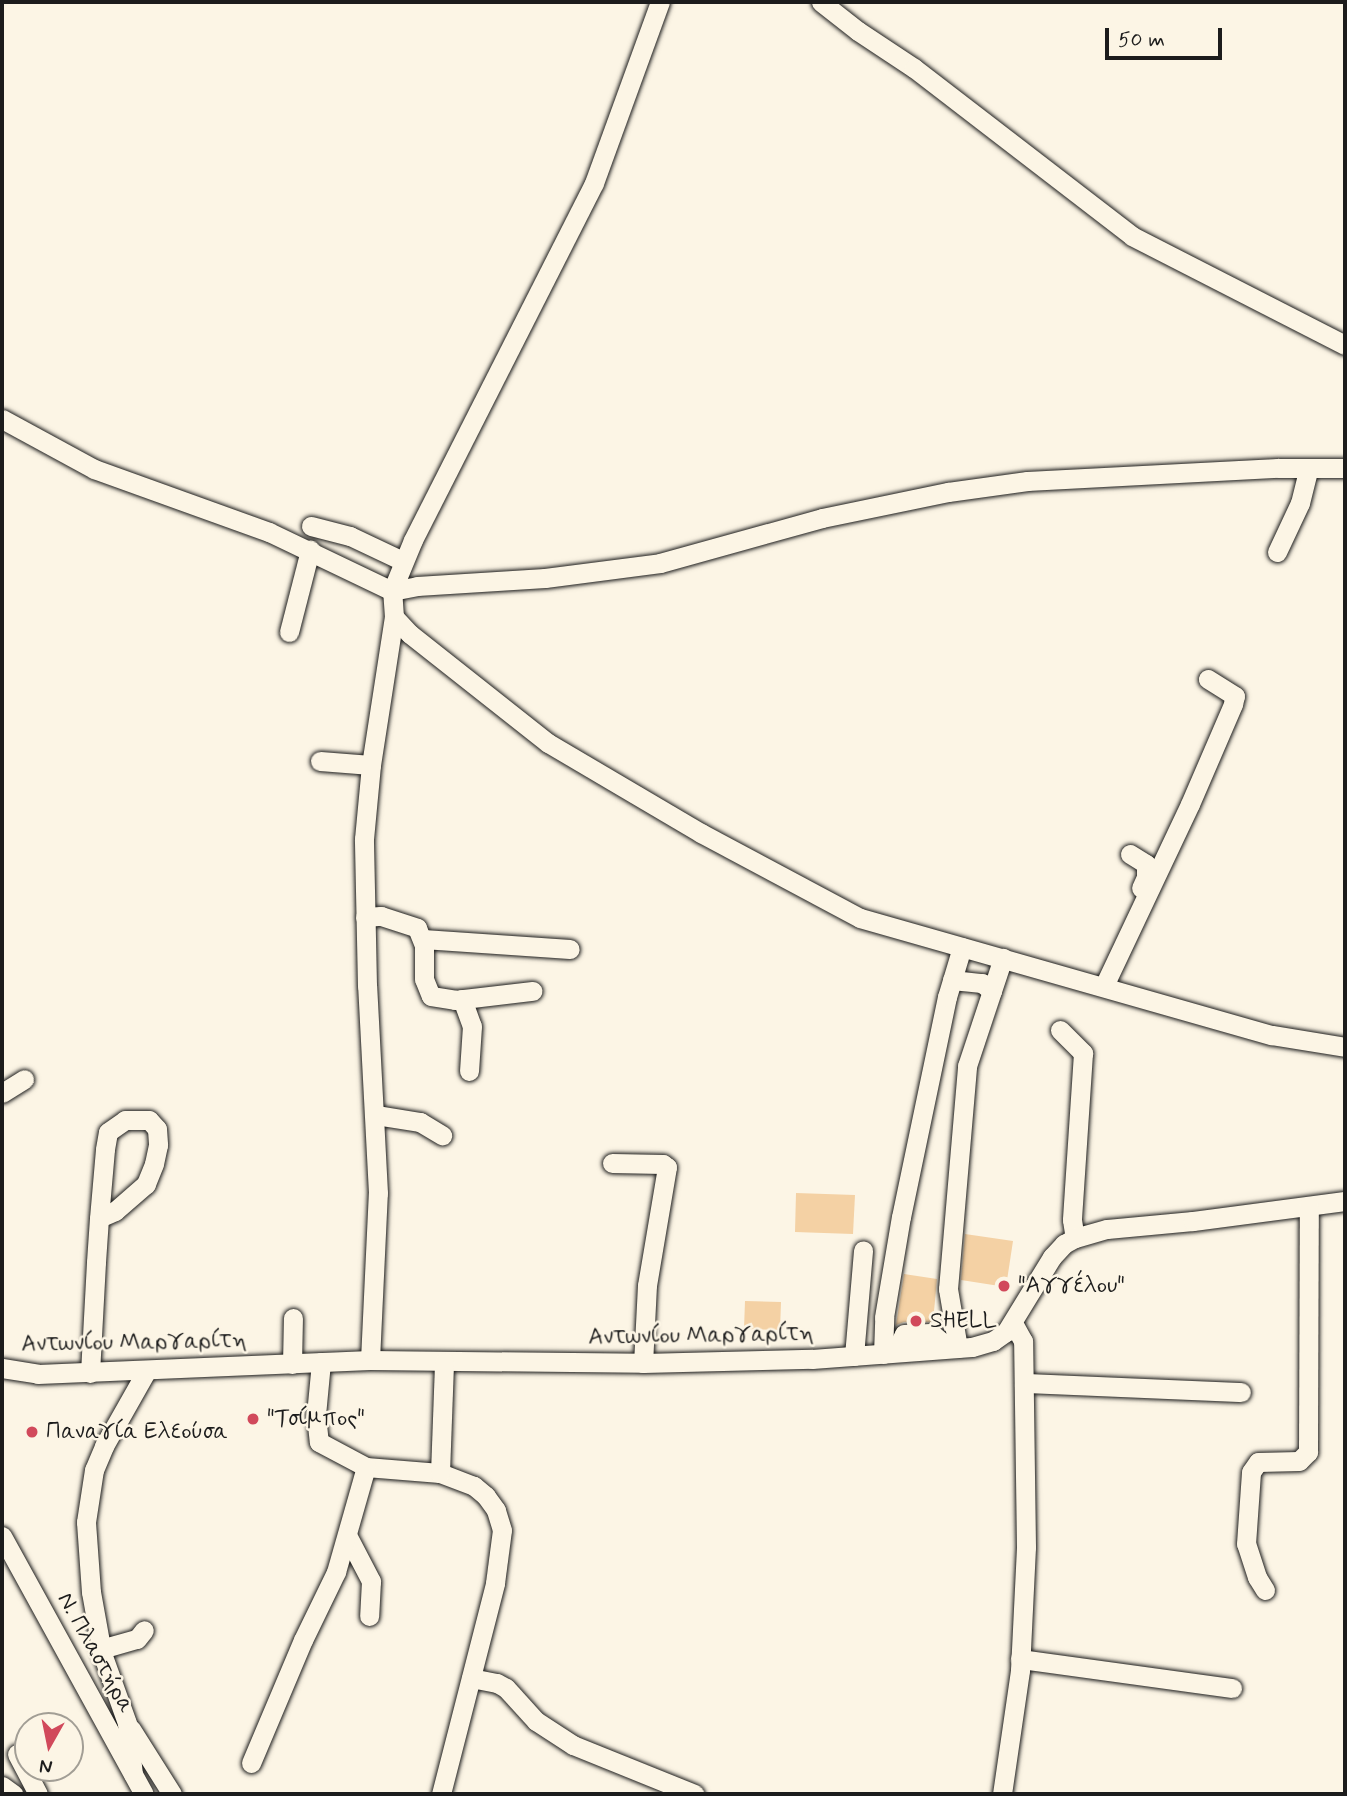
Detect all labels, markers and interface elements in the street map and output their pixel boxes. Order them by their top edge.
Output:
scale bar [1109,14,1226,58]
text: 50 m [1118,26,1165,54]
place label: "Αγγέλου" [1018,1272,1125,1300]
marker: "Αγγέλου" [996,1278,1012,1294]
place label: SHELL [930,1307,997,1335]
marker: SHELL [908,1313,924,1329]
street label: Αντωνίου Μαργαρίτη [588,1320,814,1352]
street label: Αντωνίου Μαργαρίτη [21,1327,247,1359]
place label: "Τσίμπος" [267,1405,365,1433]
marker: "Τσίμπος" [245,1411,261,1427]
place label: Παναγία Ελεούσα [46,1418,228,1446]
marker: Παναγία Ελεούσα [24,1424,40,1440]
street label: Ν. Πλαστήρα [51,1588,139,1718]
north arrow [14,1712,84,1782]
text: N [38,1753,54,1780]

